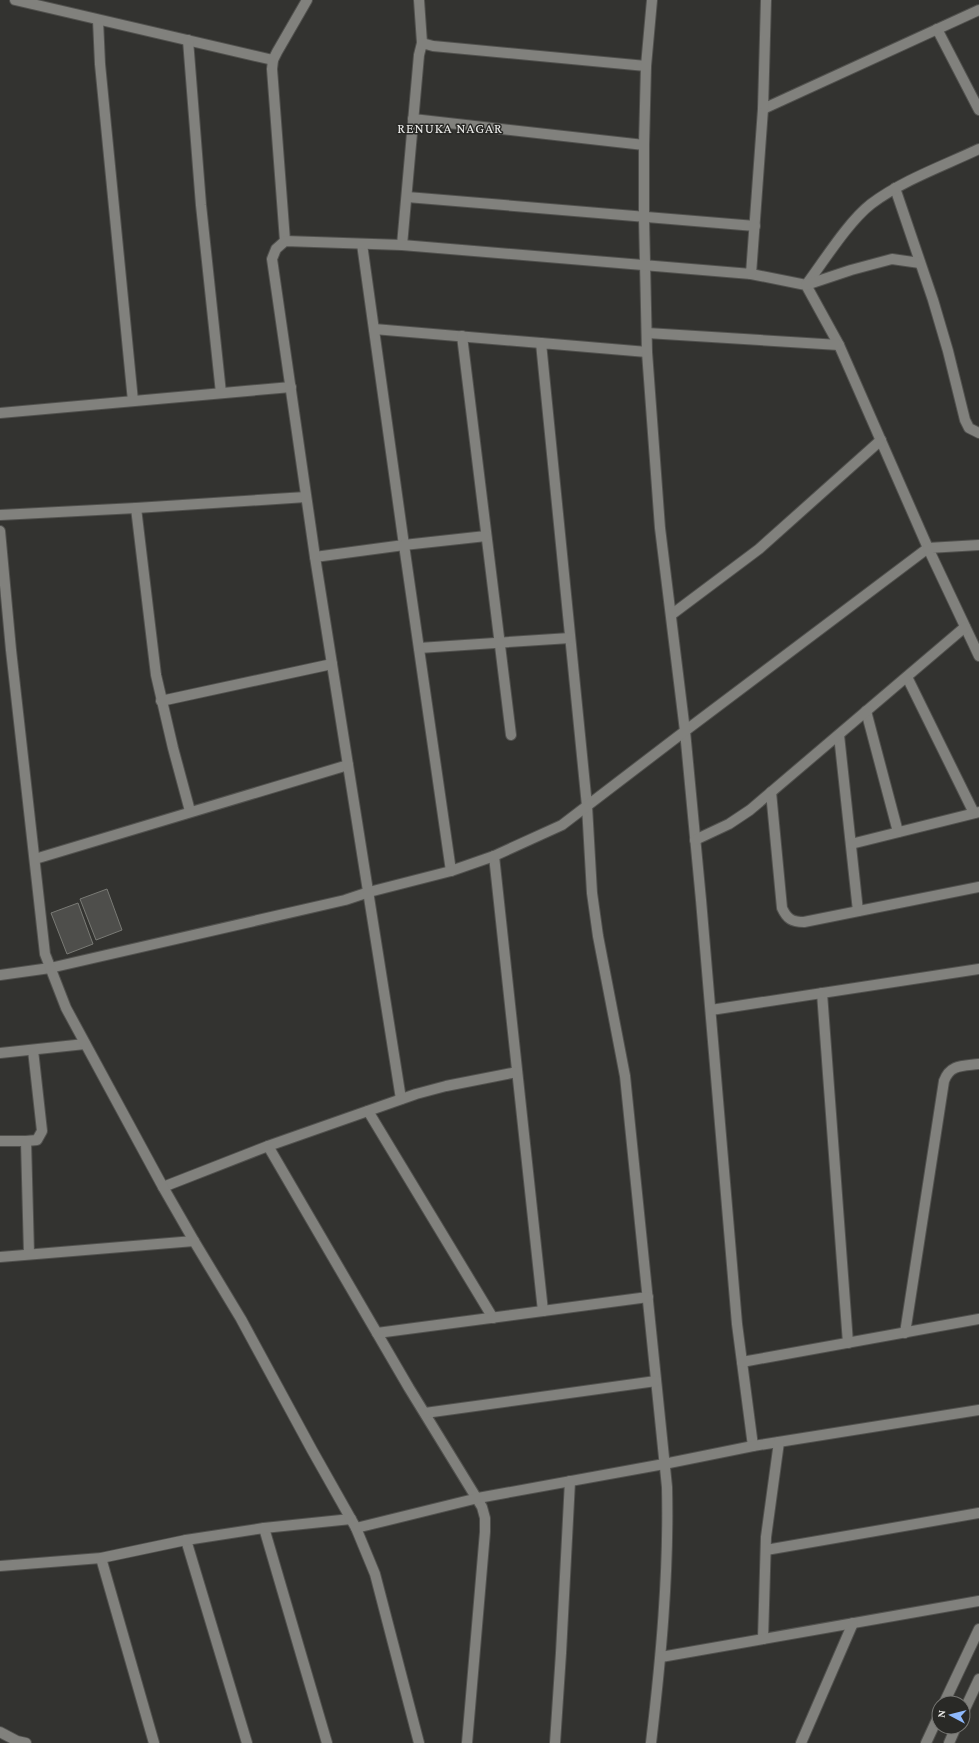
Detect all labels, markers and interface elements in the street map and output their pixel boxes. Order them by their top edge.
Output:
district label: RENUKA NAGAR [397,120,503,136]
north arrow [931,1695,971,1735]
text: N [935,1709,948,1718]

